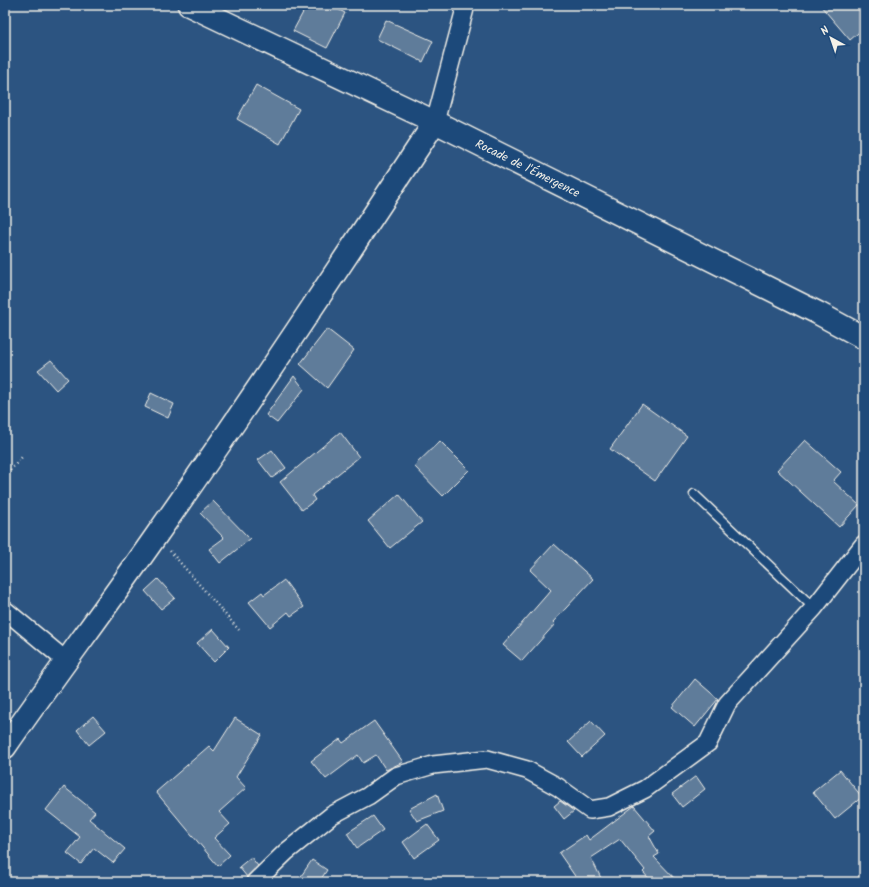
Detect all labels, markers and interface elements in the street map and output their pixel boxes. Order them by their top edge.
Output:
north arrow [811,18,851,58]
text: N [817,22,834,40]
street label: Rocade de l'Émergence [472,134,584,203]

